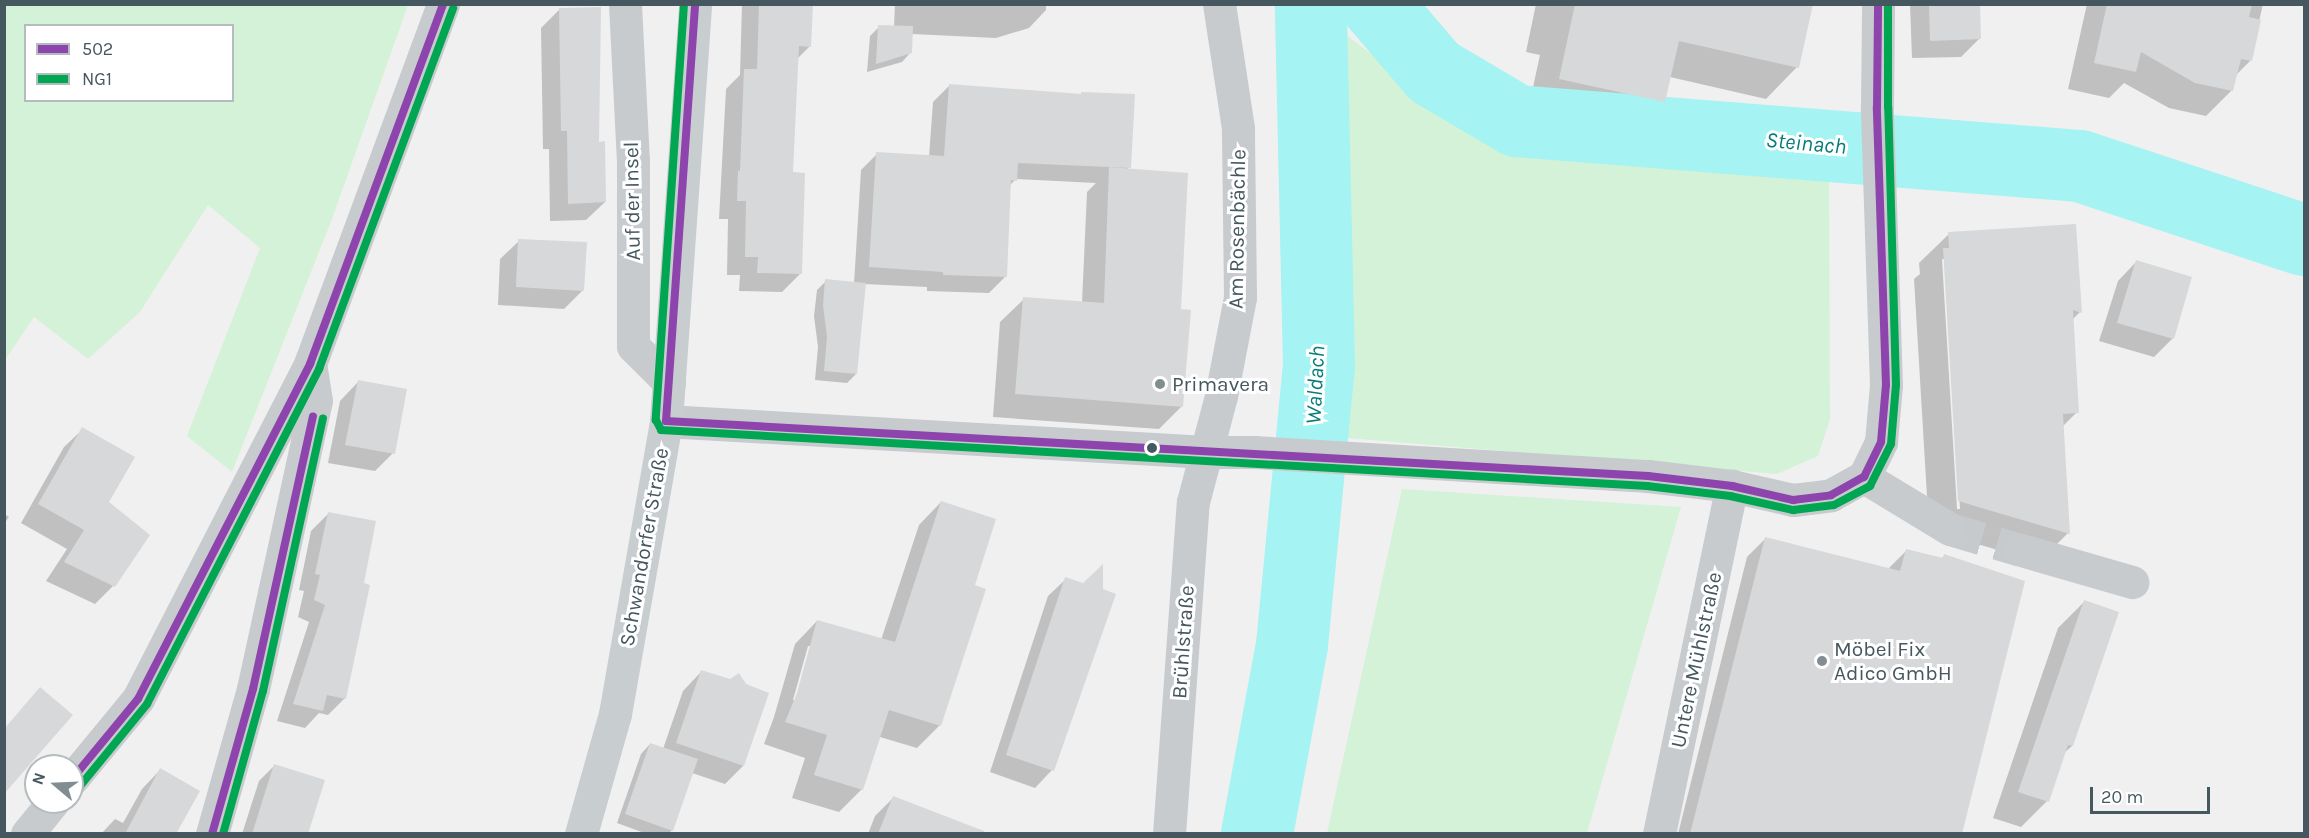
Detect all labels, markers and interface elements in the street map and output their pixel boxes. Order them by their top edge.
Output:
legend [24,24,234,102]
text: 502 [82,38,113,60]
text: NG1 [82,68,112,90]
water label: Steinach [1765,127,1847,161]
street label: Auf der Insel [618,141,646,261]
street label: Am Rosenbächle [1223,149,1251,309]
water label: Waldach [1301,345,1331,425]
place label: Primavera [1172,371,1269,397]
marker: Primavera [1153,377,1167,391]
unlabelled marker [1146,442,1158,454]
street label: Schwandorfer Straße [614,446,674,648]
street label: Untere Mühlstraße [1665,570,1727,750]
street label: Brühlstraße [1166,584,1200,700]
place label: Möbel Fix Adico GmbH [1834,636,1952,686]
marker: Möbel Fix Adico GmbH [1815,654,1829,668]
north arrow [24,754,84,814]
text: N [28,770,49,787]
scale bar [2093,775,2213,813]
text: 20 m [2101,786,2143,808]

